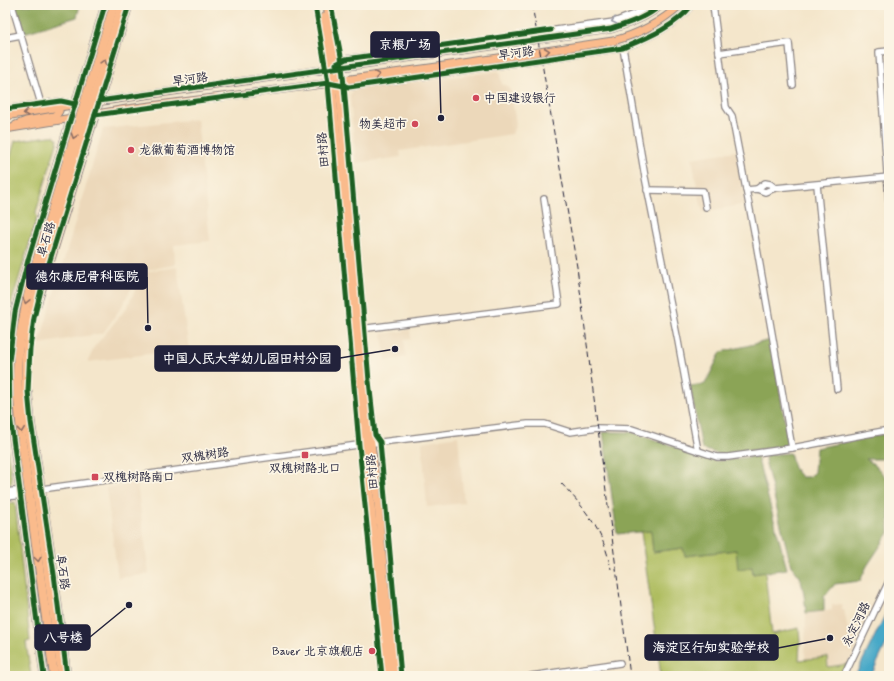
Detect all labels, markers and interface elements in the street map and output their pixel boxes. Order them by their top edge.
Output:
one-way arrow [611,16,618,25]
callout: 京粮广场 [371,32,439,57]
text: 京粮广场 [379,37,431,54]
street label: 旱河路 [497,44,535,64]
one-way arrow [544,47,550,56]
one-way arrow [99,59,108,66]
street label: 旱河路 [171,70,209,90]
one-way arrow [374,71,380,80]
place label: 中国建设银行 [484,91,556,107]
marker: 中国建设银行 [471,93,481,103]
one-way arrow [23,108,29,117]
place label: 物美超市 [359,117,407,133]
marker: 物美超市 [410,119,420,129]
street label: 田村路 [314,131,334,169]
one-way arrow [70,132,79,139]
place label: 龙徽葡萄酒博物馆 [139,143,235,159]
marker: 龙徽葡萄酒博物馆 [126,145,136,155]
street label: 阜石路 [34,220,60,259]
callout: 德尔康尼骨科医院 [27,264,147,289]
text: 德尔康尼骨科医院 [35,269,139,286]
one-way arrow [23,298,31,304]
callout: 中国人民大学幼儿园田村分园 [155,346,340,371]
text: 中国人民大学幼儿园田村分园 [162,351,332,368]
one-way arrow [16,427,25,433]
street label: 双槐树路 [180,445,230,467]
marker: 双槐树路北口 [300,450,310,460]
street label: 田村路 [363,453,383,491]
place label: 双槐树路北口 [269,461,341,477]
place label: 双槐树路南口 [103,470,175,486]
marker: 双槐树路南口 [90,472,100,482]
street label: 阜石路 [52,553,72,591]
one-way arrow [33,556,42,562]
street label: 永定河路 [839,599,875,650]
callout: 八号楼 [35,625,90,650]
text: 八号楼 [43,630,83,647]
callout: 海淀区行知实验学校 [645,635,778,660]
text: 海淀区行知实验学校 [652,640,770,657]
place label: Bauer 北京旗舰店 [272,644,364,660]
marker: Bauer 北京旗舰店 [367,646,377,656]

